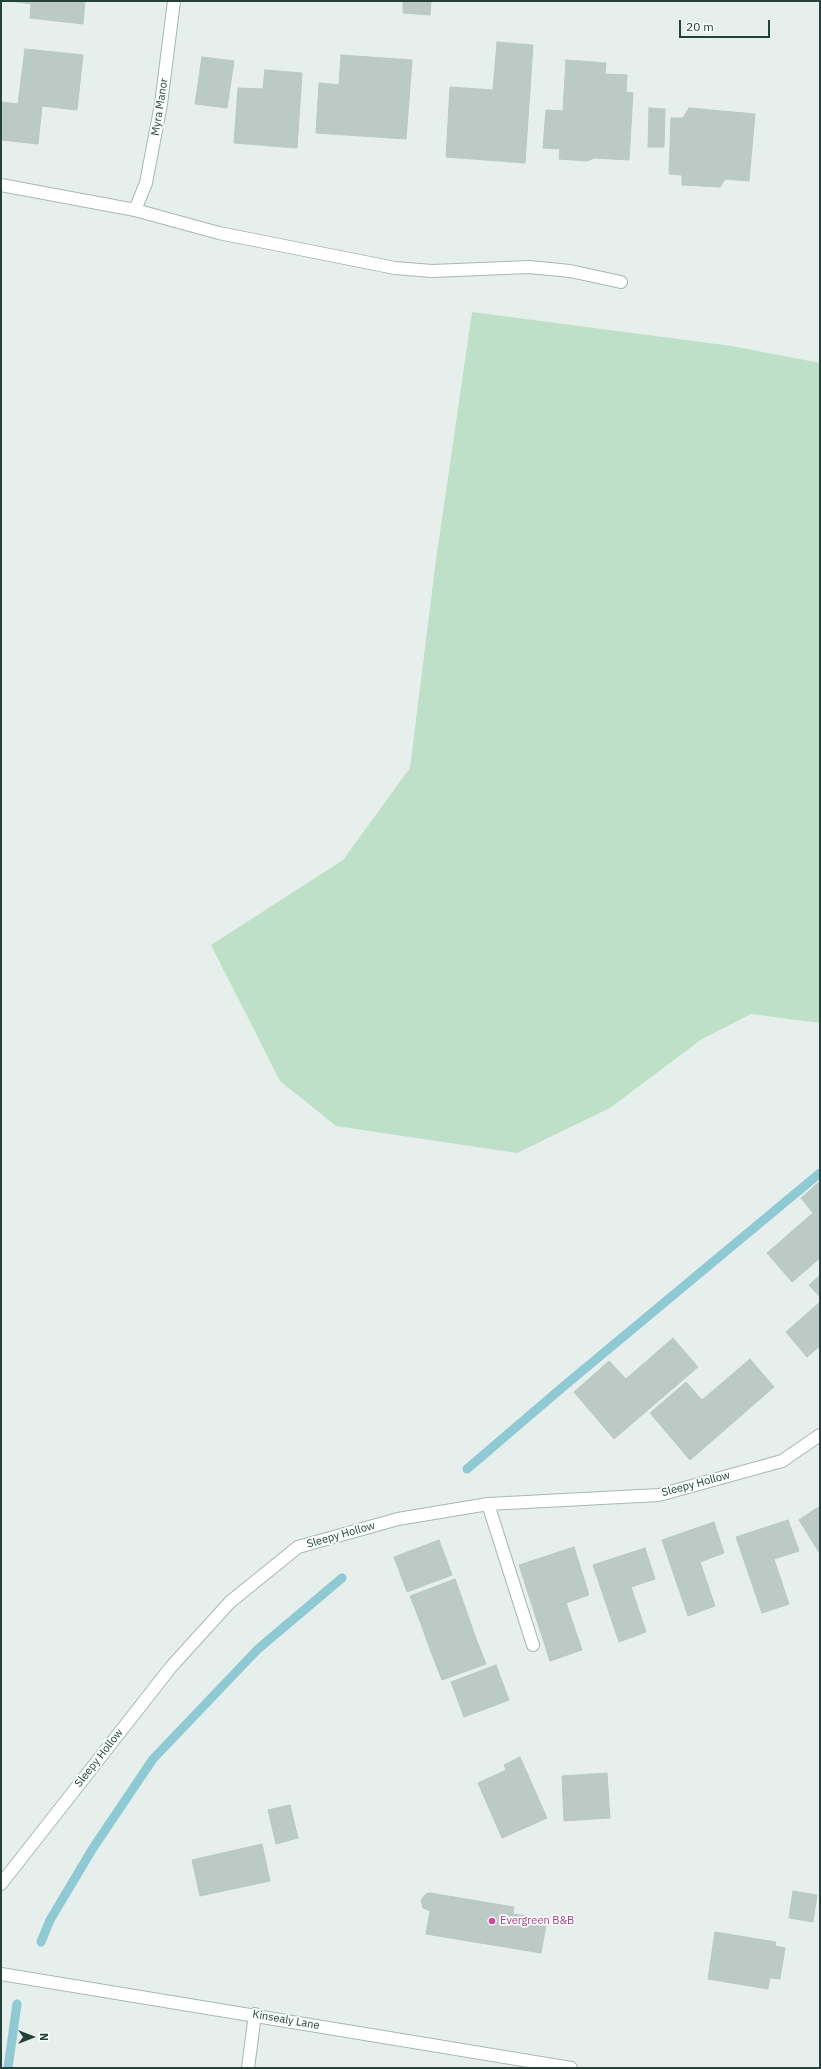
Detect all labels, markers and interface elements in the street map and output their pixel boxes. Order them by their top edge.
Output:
scale bar [681,12,772,38]
text: 20 m [686,19,714,34]
street label: Myra Manor [149,77,171,137]
street label: Sleepy Hollow [660,1469,732,1499]
street label: Sleepy Hollow [305,1519,377,1551]
street label: Sleepy Hollow [72,1726,126,1790]
place label: Evergreen B&B [500,1914,574,1928]
marker: Evergreen B&B [487,1916,497,1926]
street label: Kinsealy Lane [251,2008,321,2032]
north arrow [12,2017,52,2057]
text: N [37,2033,51,2041]

